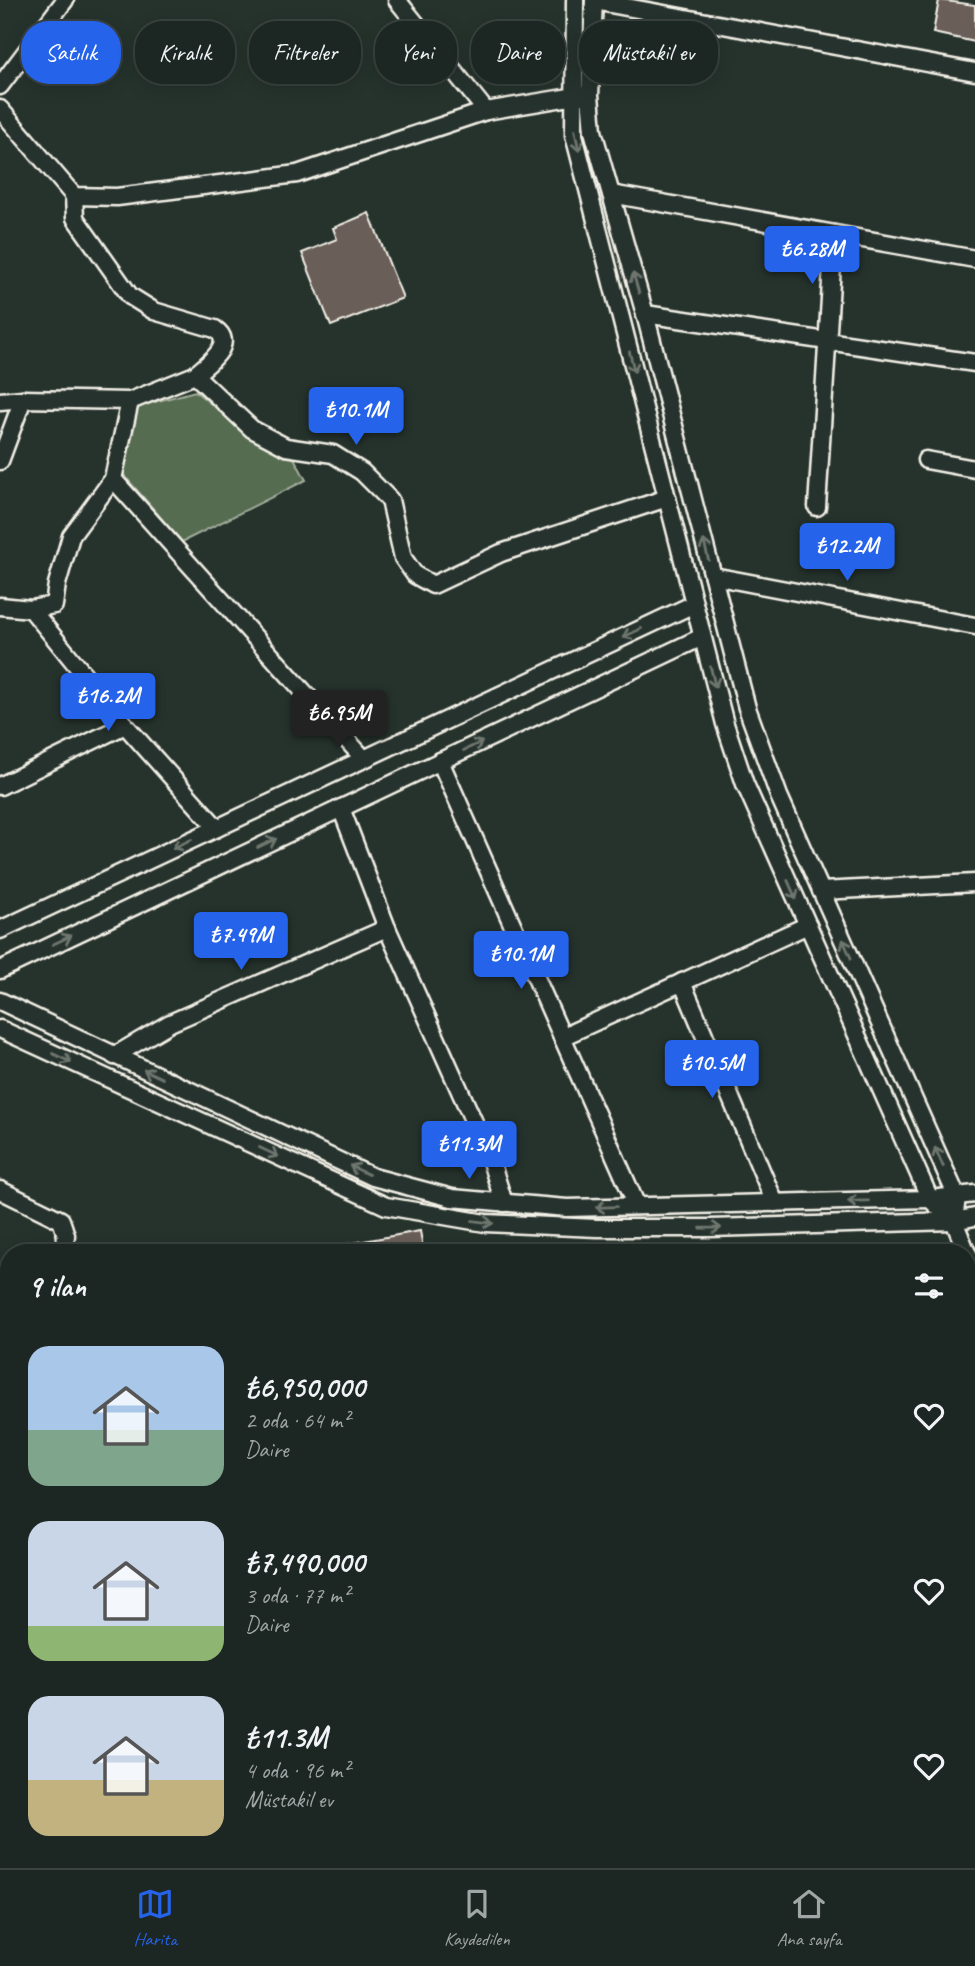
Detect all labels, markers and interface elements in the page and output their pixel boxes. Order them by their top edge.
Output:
chip: Satılık [21,21,121,84]
chip: Kiralık [135,21,235,84]
chip: Filtreler [249,21,361,84]
chip: Yeni [375,21,457,84]
chip: Daire [471,21,565,84]
chip: Müstakil ev [579,21,718,84]
one-way arrow [570,129,584,152]
pin: ₺6.28M [755,226,869,286]
text: ₺6.28M [780,234,844,263]
one-way arrow [629,272,642,294]
one-way arrow [626,350,639,373]
pin: ₺10.1M [299,388,413,447]
text: ₺10.1M [325,395,387,424]
pin: ₺12.2M [790,524,904,583]
text: ₺12.2M [816,531,878,560]
one-way arrow [699,539,712,562]
one-way arrow [622,627,643,640]
one-way arrow [707,665,720,688]
pin: ₺16.2M [51,674,165,733]
text: ₺16.2M [76,681,140,710]
pin: ₺6.95M [282,690,396,750]
text: ₺6.95M [308,698,370,727]
one-way arrow [462,738,483,752]
one-way arrow [256,836,277,849]
one-way arrow [172,838,193,851]
one-way arrow [786,879,799,900]
pin: ₺7.49M [184,912,298,972]
text: ₺7.49M [210,920,272,949]
pin: ₺10.1M [464,932,578,991]
one-way arrow [51,933,72,947]
one-way arrow [840,938,853,960]
text: ₺10.1M [490,939,552,968]
pin: ₺10.5M [655,1040,769,1100]
text: ₺10.5M [681,1048,743,1077]
one-way arrow [51,1052,72,1065]
one-way arrow [143,1067,164,1080]
pin: ₺11.3M [412,1122,526,1181]
text: ₺11.3M [438,1129,500,1158]
one-way arrow [258,1146,279,1159]
one-way arrow [932,1146,945,1168]
one-way arrow [349,1163,370,1177]
one-way arrow [847,1194,870,1207]
one-way arrow [595,1200,618,1214]
one-way arrow [472,1215,494,1228]
one-way arrow [699,1221,722,1235]
text: 9 ilan [28,1267,86,1305]
icon: filters [910,1267,948,1305]
text: ₺6,950,000 [245,1368,365,1406]
icon: home [84,1374,168,1458]
icon: heart [910,1397,948,1435]
text: 2 oda · 64 m² [245,1406,349,1435]
text: Daire [245,1435,288,1464]
text: ₺7,490,000 [245,1543,364,1581]
icon: home [84,1549,168,1633]
icon: heart [910,1572,948,1610]
text: 3 oda · 77 m² [245,1581,349,1610]
text: Daire [245,1610,288,1639]
text: ₺11.3M [245,1718,327,1756]
icon: home [84,1724,168,1808]
icon: heart [910,1747,948,1785]
text: 4 oda · 96 m² [245,1756,349,1785]
text: Müstakil ev [245,1785,333,1814]
tab: Harita [134,1885,177,1951]
tab: Kaydedilen [444,1885,510,1951]
tab: Ana sayfa [777,1885,841,1951]

